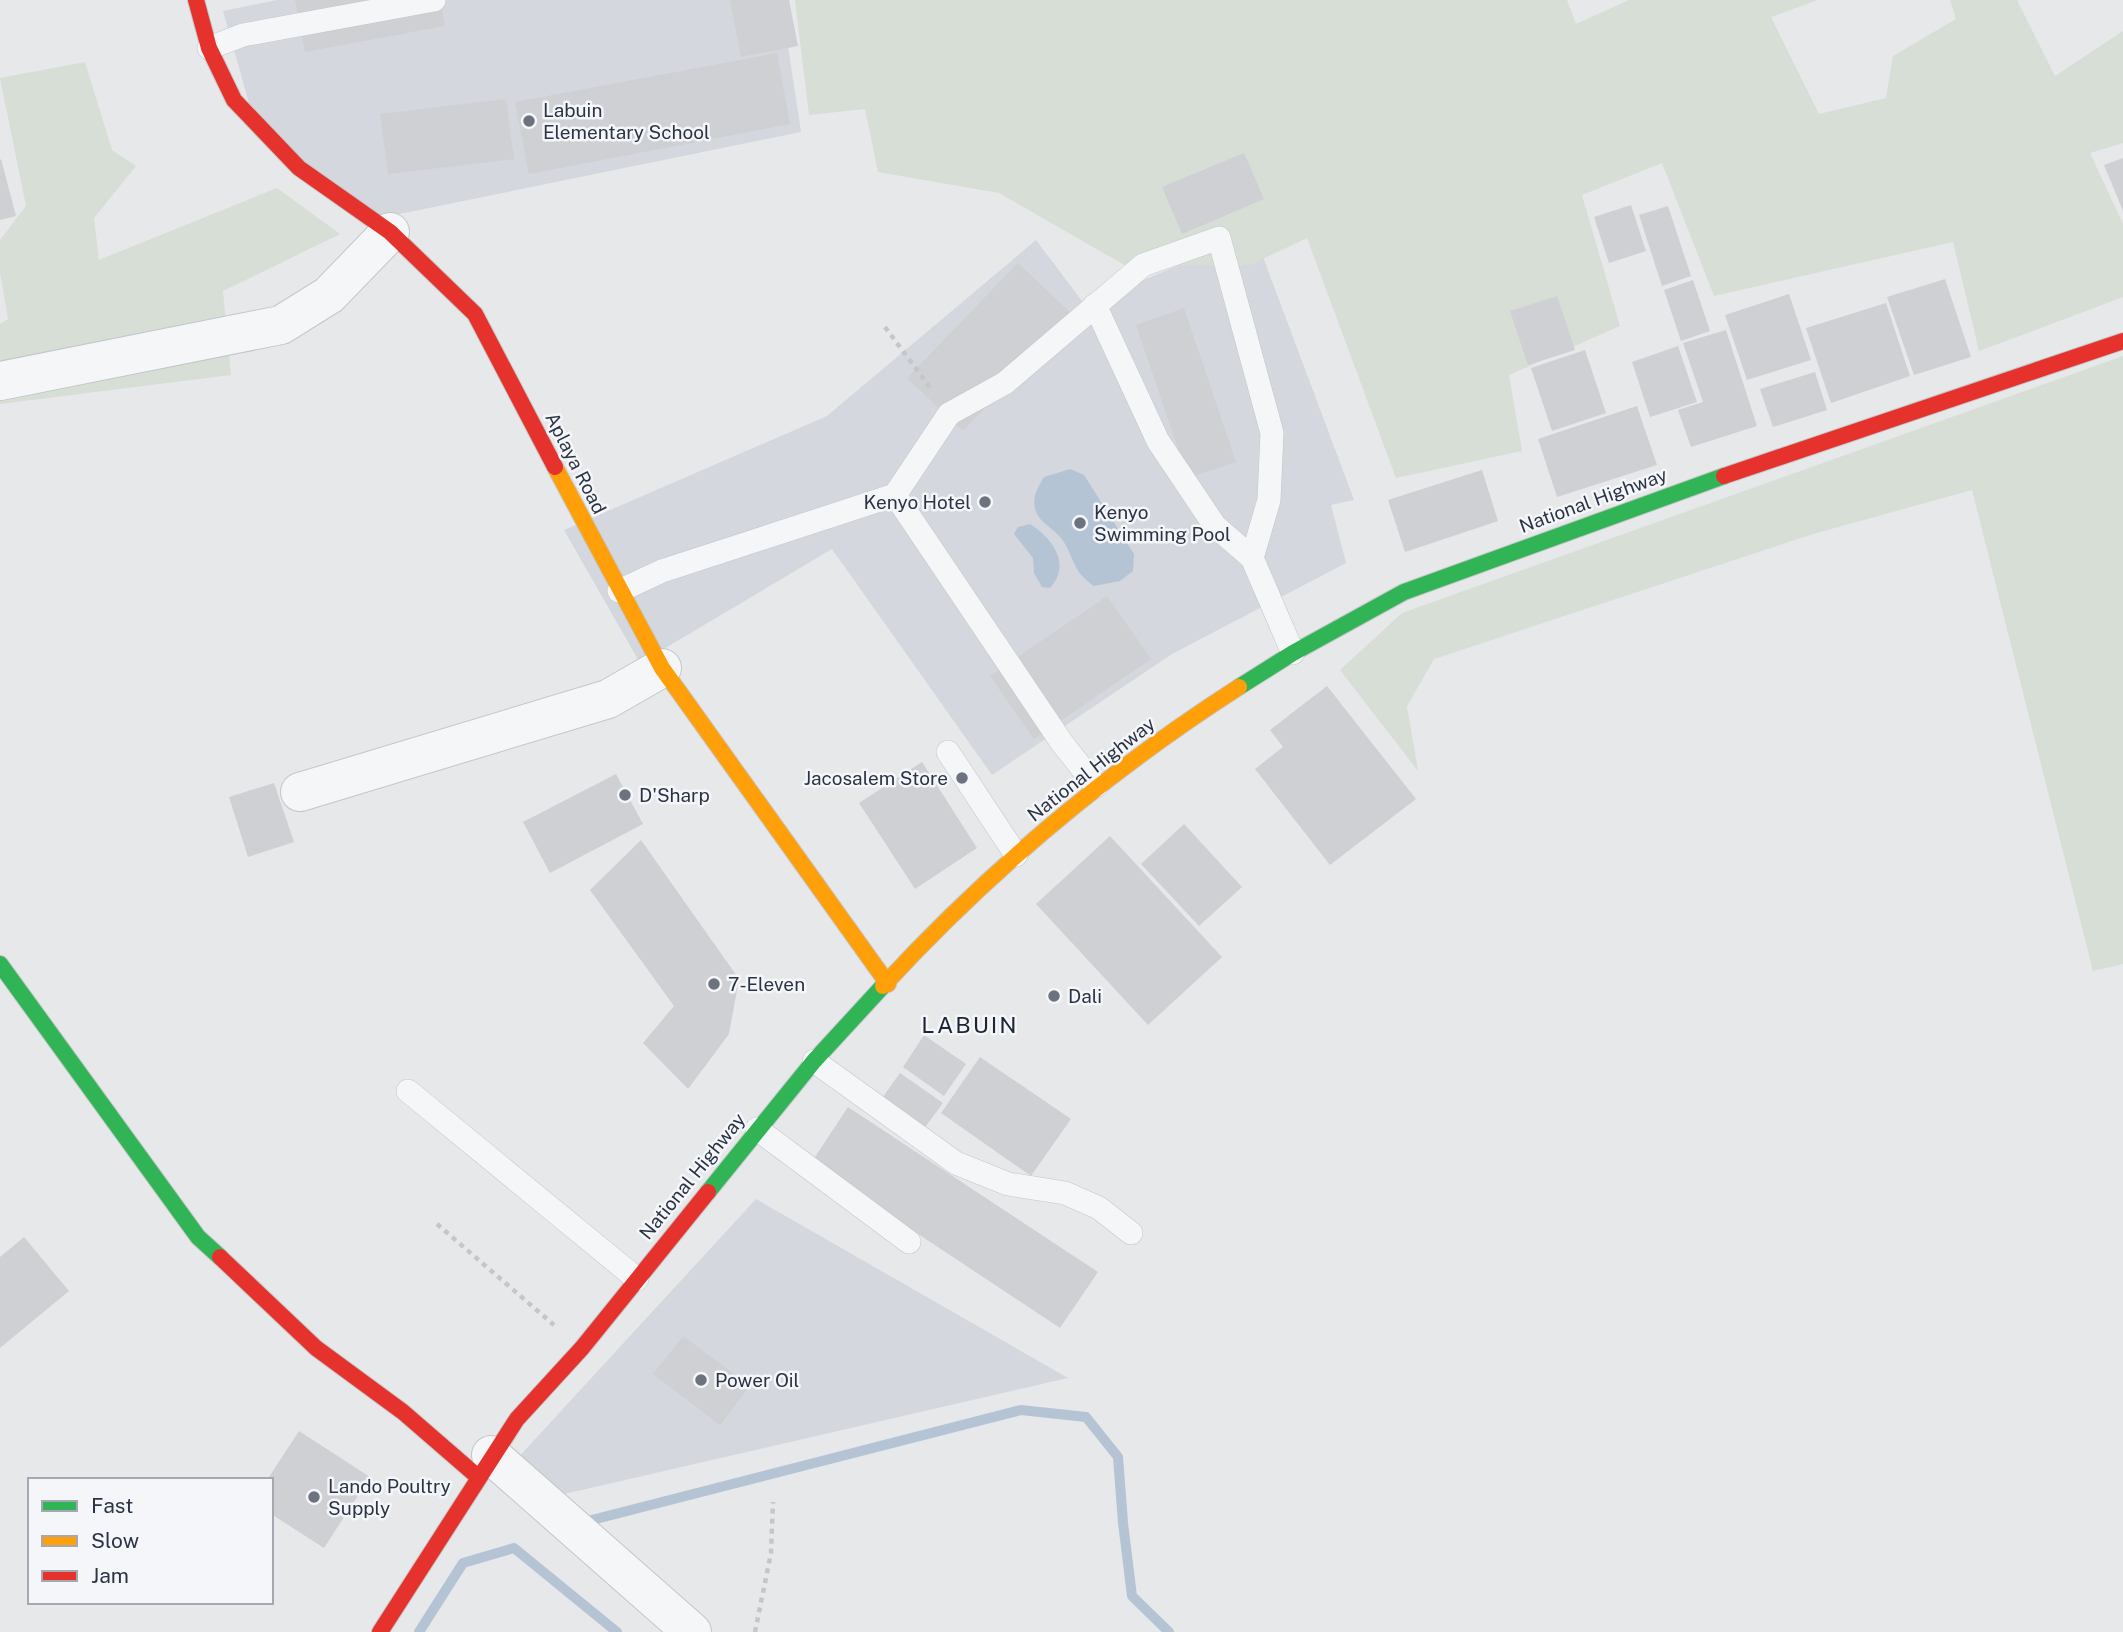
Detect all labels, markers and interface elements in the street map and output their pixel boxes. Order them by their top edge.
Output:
place label: Labuin Elementary School [543,99,710,143]
marker: Labuin Elementary School [521,113,537,129]
street label: Aplaya Road [541,409,611,517]
street label: National Highway [1516,463,1670,537]
place label: Kenyo Hotel [864,491,971,513]
marker: Kenyo Hotel [977,494,993,510]
place label: Kenyo Swimming Pool [1094,501,1231,545]
marker: Kenyo Swimming Pool [1072,515,1088,531]
street label: National Highway [1023,712,1159,826]
place label: Jacosalem Store [804,767,948,789]
marker: Jacosalem Store [954,770,970,786]
place label: D'Sharp [639,784,710,806]
marker: D'Sharp [617,787,633,803]
place label: 7-Eleven [728,973,805,995]
marker: 7-Eleven [706,976,722,992]
place label: Dali [1068,985,1102,1007]
marker: Dali [1046,988,1062,1004]
district label: LABUIN [921,1011,1019,1038]
street label: National Highway [634,1109,750,1243]
place label: Power Oil [715,1369,799,1391]
marker: Power Oil [693,1372,709,1388]
place label: Lando Poultry Supply [328,1475,451,1519]
legend [28,1478,273,1604]
marker: Lando Poultry Supply [306,1489,322,1505]
text: Fast [91,1493,133,1518]
text: Slow [91,1528,139,1553]
text: Jam [91,1563,129,1588]

